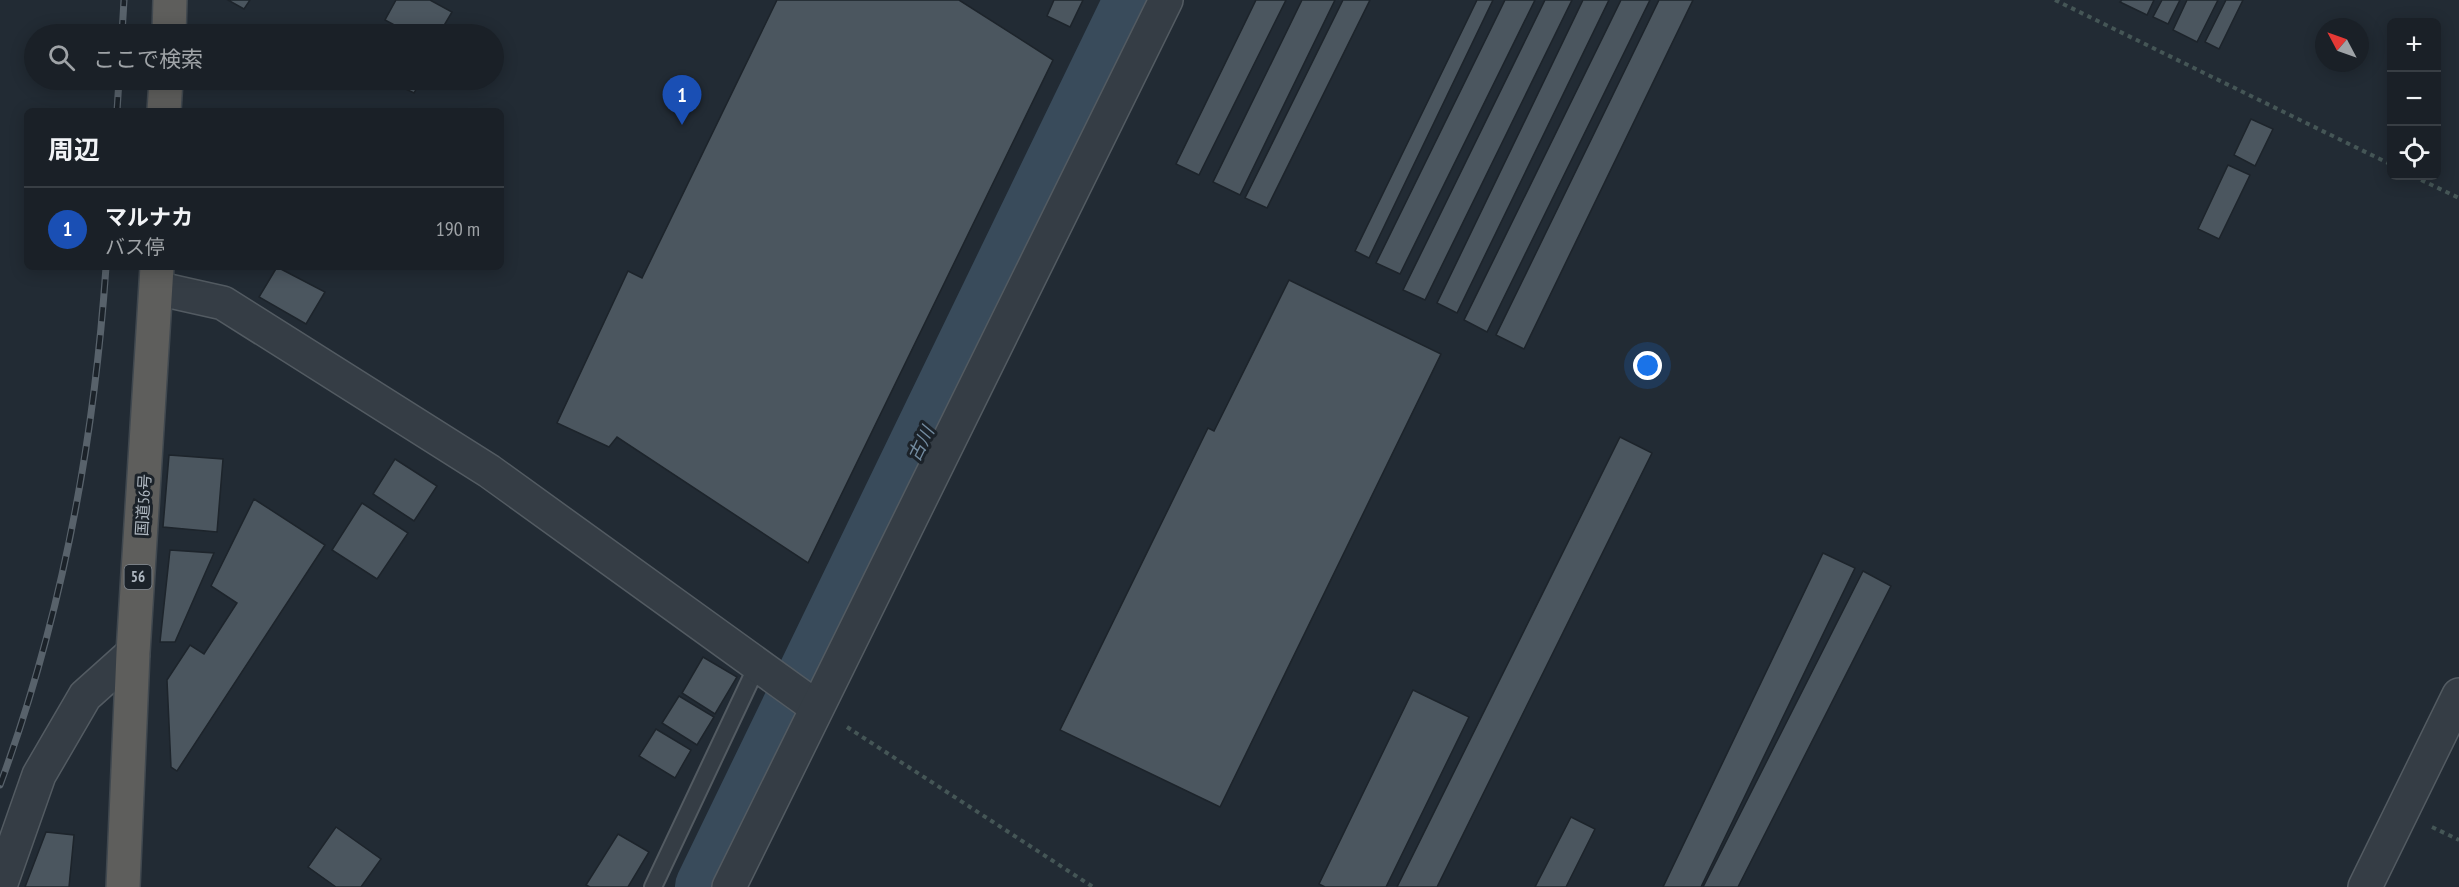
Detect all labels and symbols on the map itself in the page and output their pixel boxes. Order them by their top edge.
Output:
north arrow [2315,18,2369,72]
pin: 1 [662,76,702,125]
your location [1633,351,1662,380]
water label: 古川 [902,421,940,465]
street label: 国道56号 [131,473,155,537]
road number: 56 [124,565,152,589]

